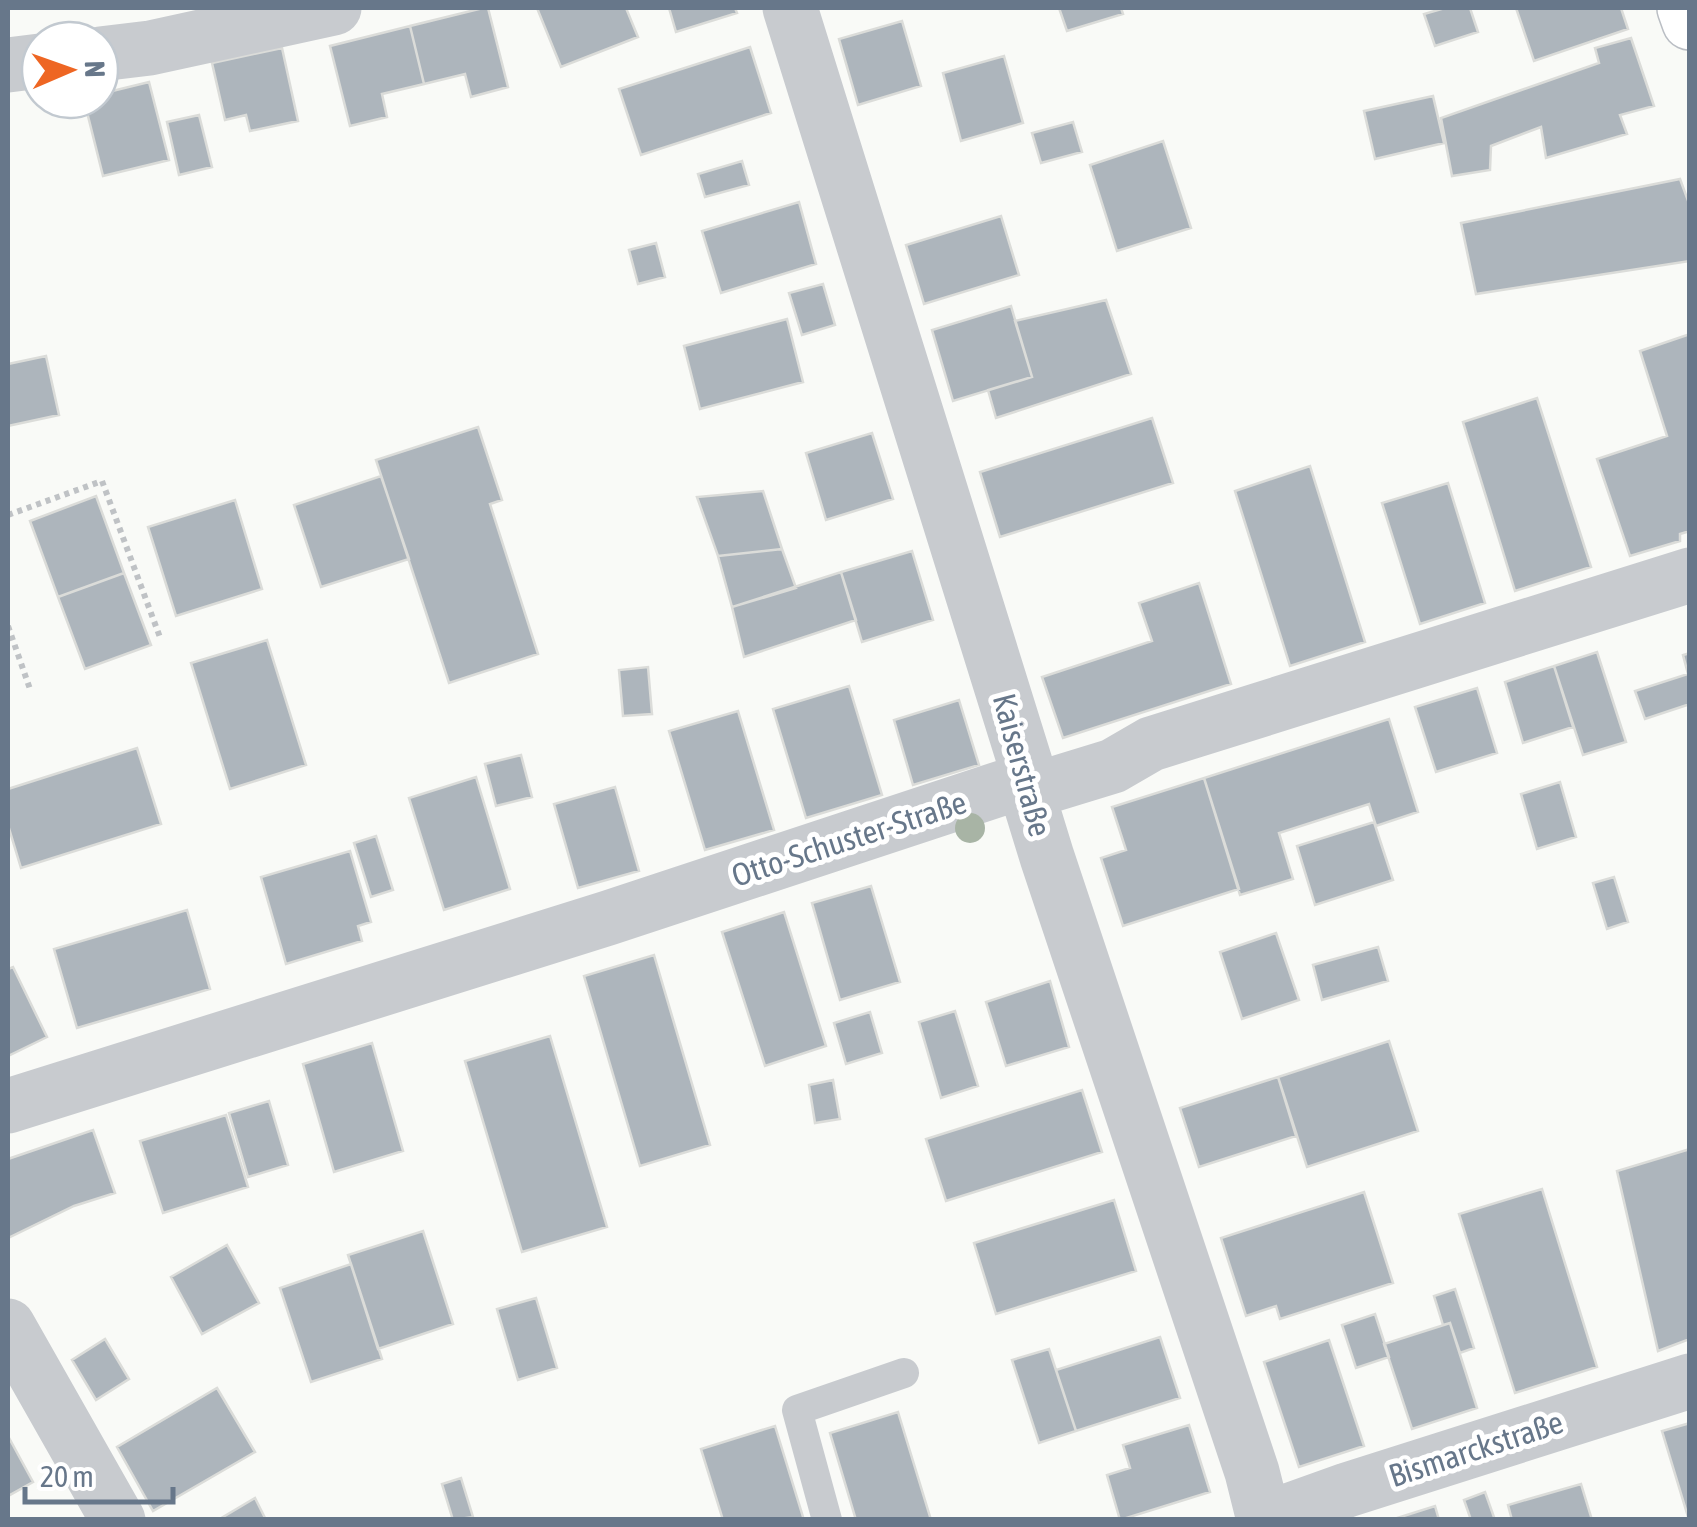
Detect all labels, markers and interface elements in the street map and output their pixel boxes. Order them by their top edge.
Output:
north arrow [20,20,120,120]
text: N [79,60,111,78]
street label: Kaiserstraße [986,689,1059,840]
street label: Otto-Schuster-Straße [727,783,971,894]
street label: Bismarckstraße [1384,1403,1568,1494]
scale bar [25,1442,172,1504]
text: 20 m [40,1459,94,1493]

